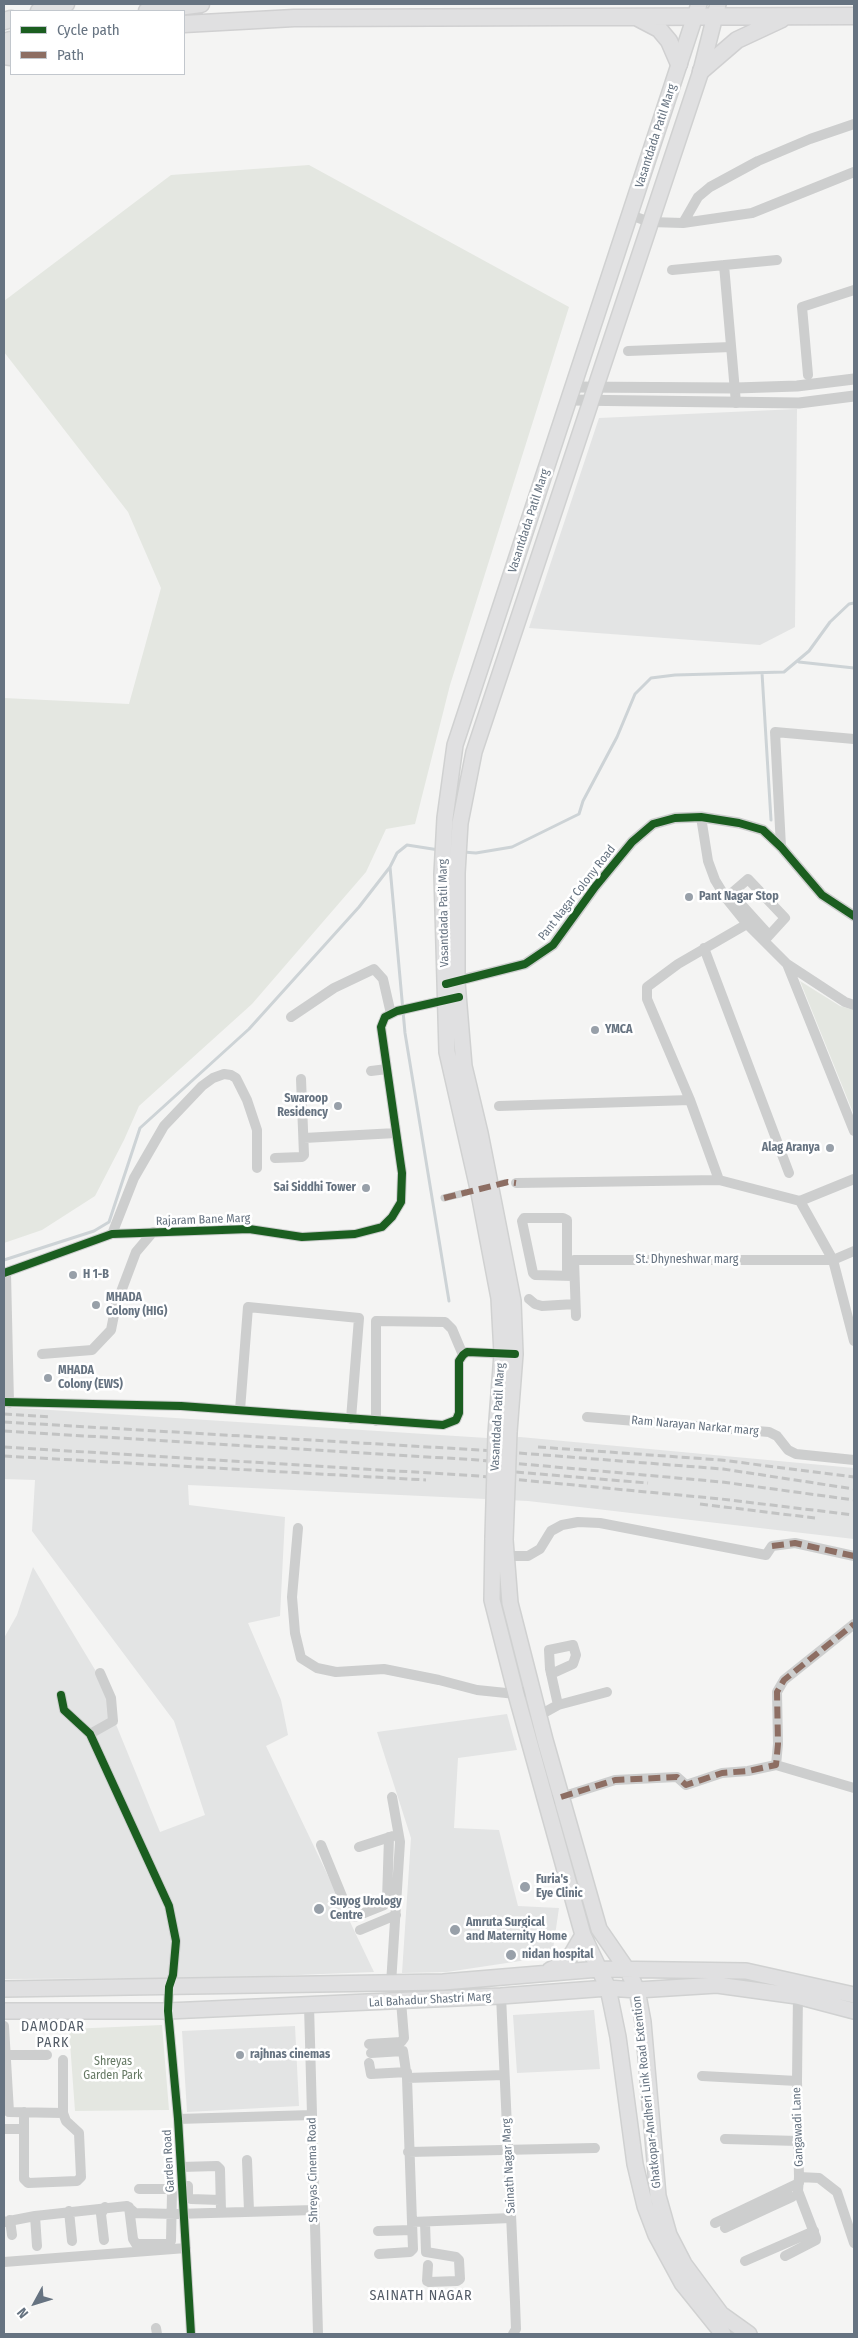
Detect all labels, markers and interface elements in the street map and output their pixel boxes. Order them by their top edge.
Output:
legend [10,10,185,75]
text: Cycle path [57,21,120,39]
text: Path [57,46,84,64]
street label: Vasantdada Patil Marg [632,82,680,190]
street label: Vasantdada Patil Marg [505,467,553,575]
street label: Pant Nagar Colony Road [535,843,619,943]
street label: Vasantdada Patil Marg [436,859,452,967]
place label: Pant Nagar Stop [699,890,779,904]
marker: Pant Nagar Stop [683,891,695,903]
place label: YMCA [605,1023,633,1037]
marker: YMCA [589,1024,601,1036]
place label: Swaroop Residency [277,1092,328,1120]
marker: Swaroop Residency [332,1100,344,1112]
place label: Alag Aranya [762,1141,820,1155]
marker: Alag Aranya [824,1142,836,1154]
place label: Sai Siddhi Tower [274,1181,356,1195]
marker: Sai Siddhi Tower [360,1182,372,1194]
street label: Rajaram Bane Marg [156,1211,250,1229]
street label: St. Dhyneshwar marg [636,1253,738,1267]
place label: H 1-B [83,1268,109,1282]
marker: H 1-B [67,1269,79,1281]
place label: MHADA Colony (HIG) [106,1291,167,1319]
marker: MHADA Colony (HIG) [90,1299,102,1311]
street label: Vasantdada Patil Marg [488,1362,508,1472]
place label: MHADA Colony (EWS) [58,1364,123,1392]
marker: MHADA Colony (EWS) [42,1372,54,1384]
street label: Ram Narayan Narkar marg [631,1413,759,1439]
place label: Furia's Eye Clinic [536,1873,583,1901]
marker: Furia's Eye Clinic [518,1880,532,1894]
place label: Suyog Urology Centre [330,1895,402,1923]
marker: Suyog Urology Centre [312,1902,326,1916]
place label: Amruta Surgical and Maternity Home [466,1916,567,1944]
marker: Amruta Surgical and Maternity Home [448,1923,462,1937]
marker: nidan hospital [504,1948,518,1962]
place label: nidan hospital [522,1948,593,1962]
street label: Lal Bahadur Shastri Marg [368,1990,492,2010]
street label: Ghatkopar-Andheri Link Road Extention [630,1995,664,2189]
district label: DAMODAR PARK [20,2019,86,2052]
place label: rajhnas cinemas [250,2048,330,2062]
marker: rajhnas cinemas [234,2049,246,2061]
park label: Shreyas Garden Park [83,2055,143,2083]
street label: Gangawadi Lane [789,2087,807,2167]
street label: Shreyas Cinema Road [305,2117,321,2223]
street label: Sainath Nagar Marg [499,2118,519,2214]
street label: Garden Road [160,2129,178,2193]
north arrow [10,2278,60,2328]
district label: SAINATH NAGAR [368,2288,474,2304]
text: N [14,2304,32,2321]

